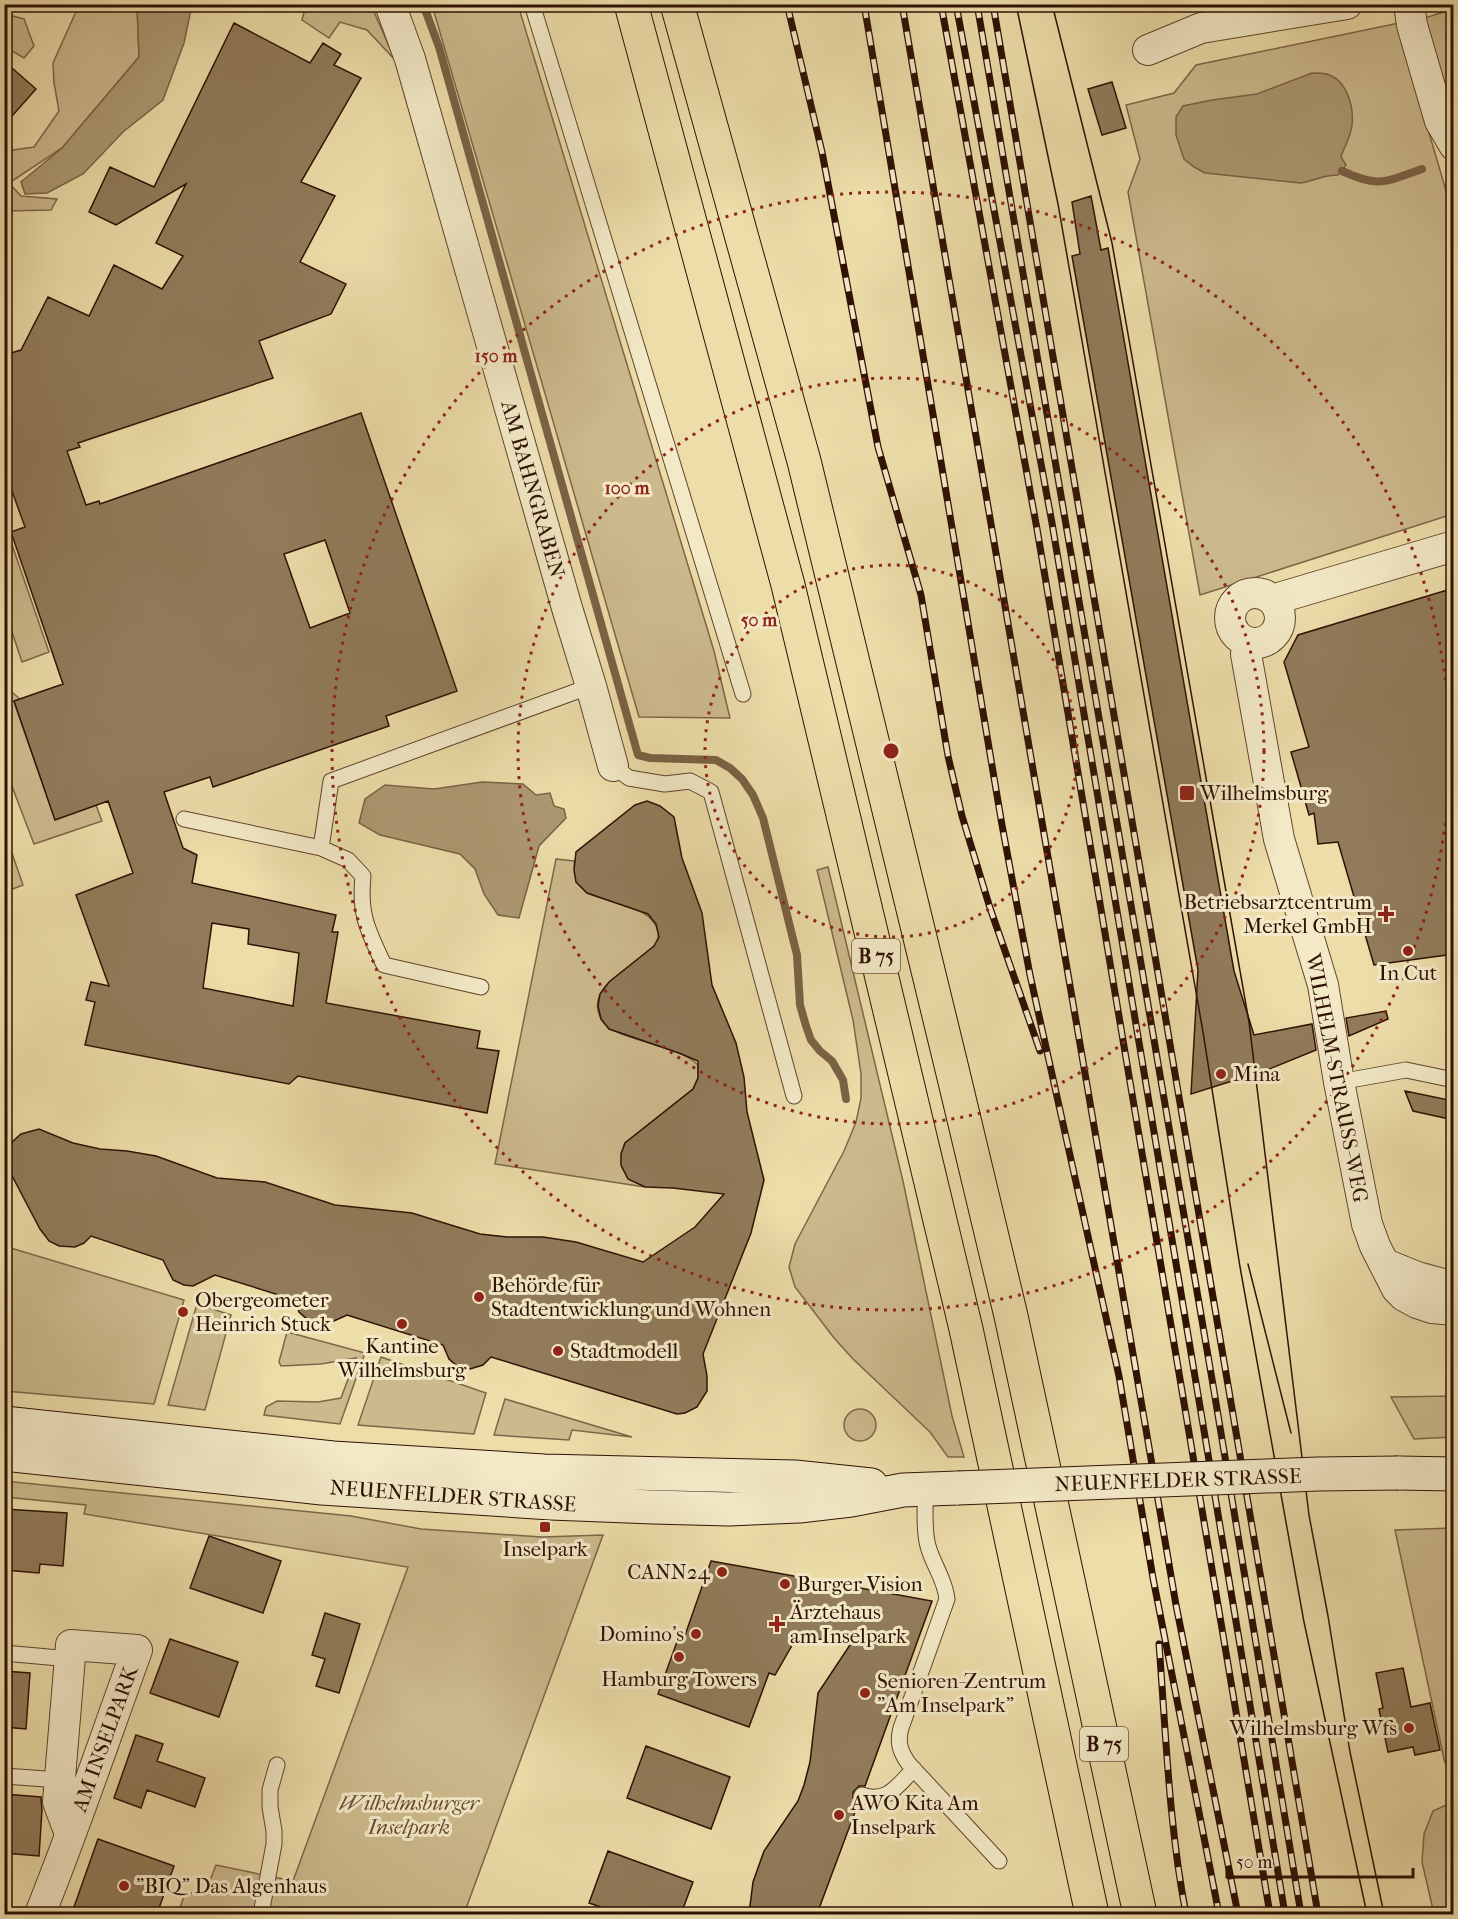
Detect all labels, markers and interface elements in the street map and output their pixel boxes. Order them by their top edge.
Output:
text: 150 m [475,346,518,367]
street label: AM BAHNGRABEN [496,397,570,580]
text: 100 m [604,478,651,499]
text: 50 m [741,610,778,631]
centre of rings [881,741,901,761]
place label: Wilhelmsburg [1199,781,1329,805]
marker: Wilhelmsburg [1178,784,1196,802]
place label: Betriebsarztcentrum Merkel GmbH [1183,890,1373,938]
marker: Betriebsarztcentrum Merkel GmbH [1377,905,1395,923]
road number: B 75 [852,939,900,973]
marker: In Cut [1401,944,1415,958]
street label: WILHELM-STRAUSS-WEG [1301,950,1373,1205]
place label: In Cut [1379,961,1438,985]
place label: Mina [1233,1062,1281,1086]
marker: Mina [1214,1067,1228,1081]
place label: Behörde für Stadtentwicklung und Wohnen [491,1273,771,1321]
place label: Obergeometer Heinrich Stuck [195,1288,331,1336]
marker: Behörde für Stadtentwicklung und Wohnen [472,1290,486,1304]
marker: Obergeometer Heinrich Stuck [176,1305,190,1319]
marker: Kantine Wilhelmsburg [395,1317,409,1331]
place label: Kantine Wilhelmsburg [337,1334,467,1382]
place label: Stadtmodell [570,1339,679,1363]
marker: Stadtmodell [551,1344,565,1358]
street label: NEUENFELDER STRASSE [1054,1464,1302,1496]
street label: NEUENFELDER STRASSE [329,1475,577,1517]
marker: Inselpark [538,1520,552,1534]
place label: Inselpark [503,1537,588,1561]
place label: CANN24 [627,1560,711,1584]
marker: CANN24 [715,1565,729,1579]
place label: Burger Vision [797,1572,923,1596]
marker: Burger Vision [778,1577,792,1591]
place label: Ärztehaus am Inselpark [789,1600,907,1648]
marker: Ärztehaus am Inselpark [768,1615,786,1633]
place label: Domino's [599,1622,684,1646]
marker: Domino's [689,1627,703,1641]
marker: Hamburg Towers [672,1650,686,1664]
street label: AM INSELPARK [67,1661,143,1816]
place label: Hamburg Towers [601,1667,757,1691]
place label: Senioren-Zentrum "Am Inselpark" [877,1669,1047,1717]
marker: Senioren-Zentrum "Am Inselpark" [858,1686,872,1700]
place label: Wilhelmsburg Wfs [1228,1716,1397,1740]
marker: Wilhelmsburg Wfs [1402,1721,1416,1735]
road number: B 75 [1080,1727,1128,1761]
park label: Wilhelmsburger Inselpark [339,1791,481,1839]
place label: AWO Kita Am Inselpark [850,1791,979,1839]
marker: AWO Kita Am Inselpark [832,1808,846,1822]
scale bar [1227,1841,1413,1879]
text: 50 m [1236,1852,1273,1873]
place label: "BIQ" Das Algenhaus [136,1874,327,1898]
marker: "BIQ" Das Algenhaus [117,1879,131,1893]

